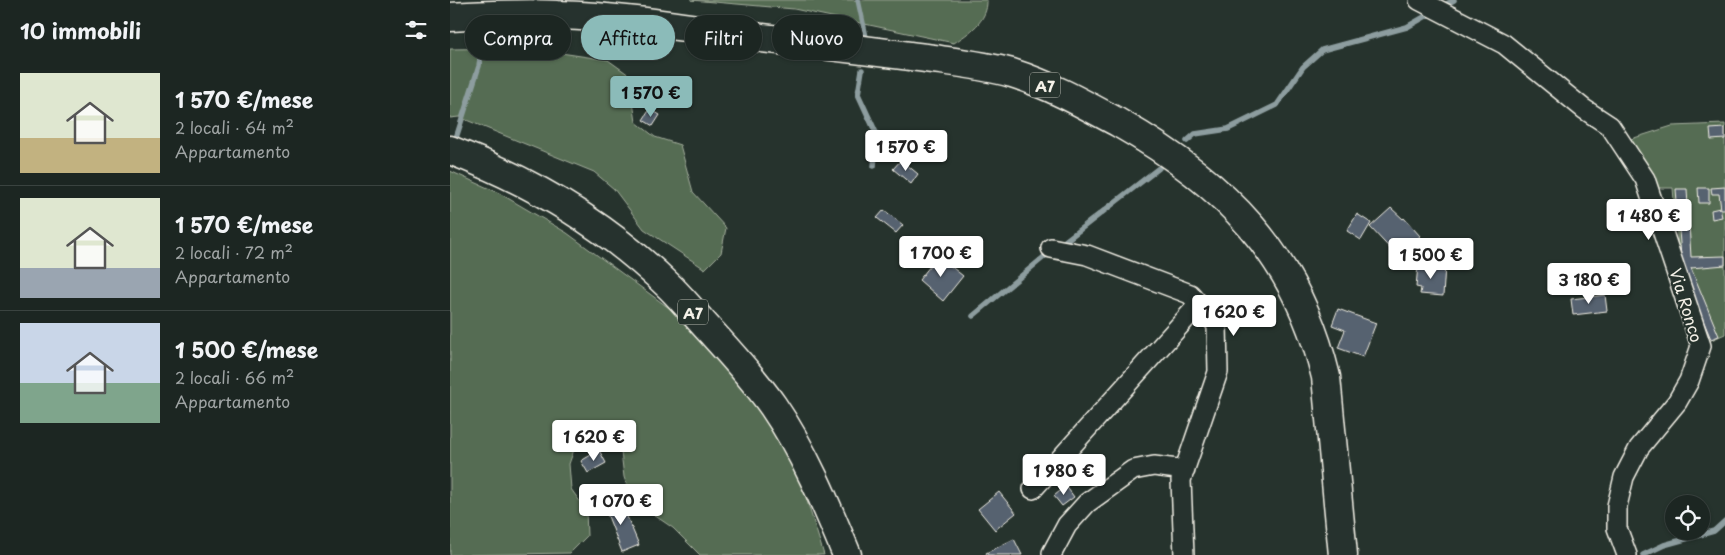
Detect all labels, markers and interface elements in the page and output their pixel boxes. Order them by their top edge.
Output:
text: 10 immobili [20,14,141,46]
chip: Compra [465,15,571,60]
chip: Affitta [581,15,675,60]
chip: Filtri [685,15,762,60]
chip: Nuovo [772,15,862,60]
icon: filters [402,16,430,44]
road number: A7 [1030,72,1060,98]
pin: 1 570 € [605,76,697,118]
text: 1 570 € [621,80,681,104]
text: 1 570 €/mese [175,83,313,115]
icon: home [60,93,120,153]
text: 2 locali · 64 m² [175,115,294,139]
pin: 1 570 € [860,130,952,172]
text: 1 570 € [876,134,936,158]
text: Appartamento [175,139,290,163]
pin: 1 480 € [1603,198,1695,241]
text: 1 480 € [1618,203,1680,227]
text: 1 570 €/mese [175,208,313,240]
icon: home [60,218,120,278]
pin: 1 700 € [895,236,987,278]
pin: 1 500 € [1385,238,1477,280]
text: 2 locali · 72 m² [175,240,293,264]
text: 1 700 € [910,240,972,264]
text: 1 500 € [1399,242,1463,266]
pin: 3 180 € [1543,262,1635,305]
text: Appartamento [175,264,290,288]
street label: Via Ronco [1664,265,1710,345]
text: 3 180 € [1558,267,1620,291]
pin: 1 620 € [1188,294,1280,337]
text: 1 620 € [1203,299,1265,323]
road number: A7 [678,300,708,324]
text: 1 500 €/mese [175,333,318,365]
icon: home [60,343,120,403]
text: 2 locali · 66 m² [175,365,294,389]
text: Appartamento [175,389,290,413]
pin: 1 620 € [548,420,640,462]
text: 1 620 € [563,424,625,448]
pin: 1 980 € [1018,454,1110,496]
text: 1 980 € [1034,458,1094,482]
pin: 1 070 € [575,484,667,526]
text: 1 070 € [590,488,652,512]
map controls [1665,495,1710,540]
button: locate [1665,495,1710,540]

